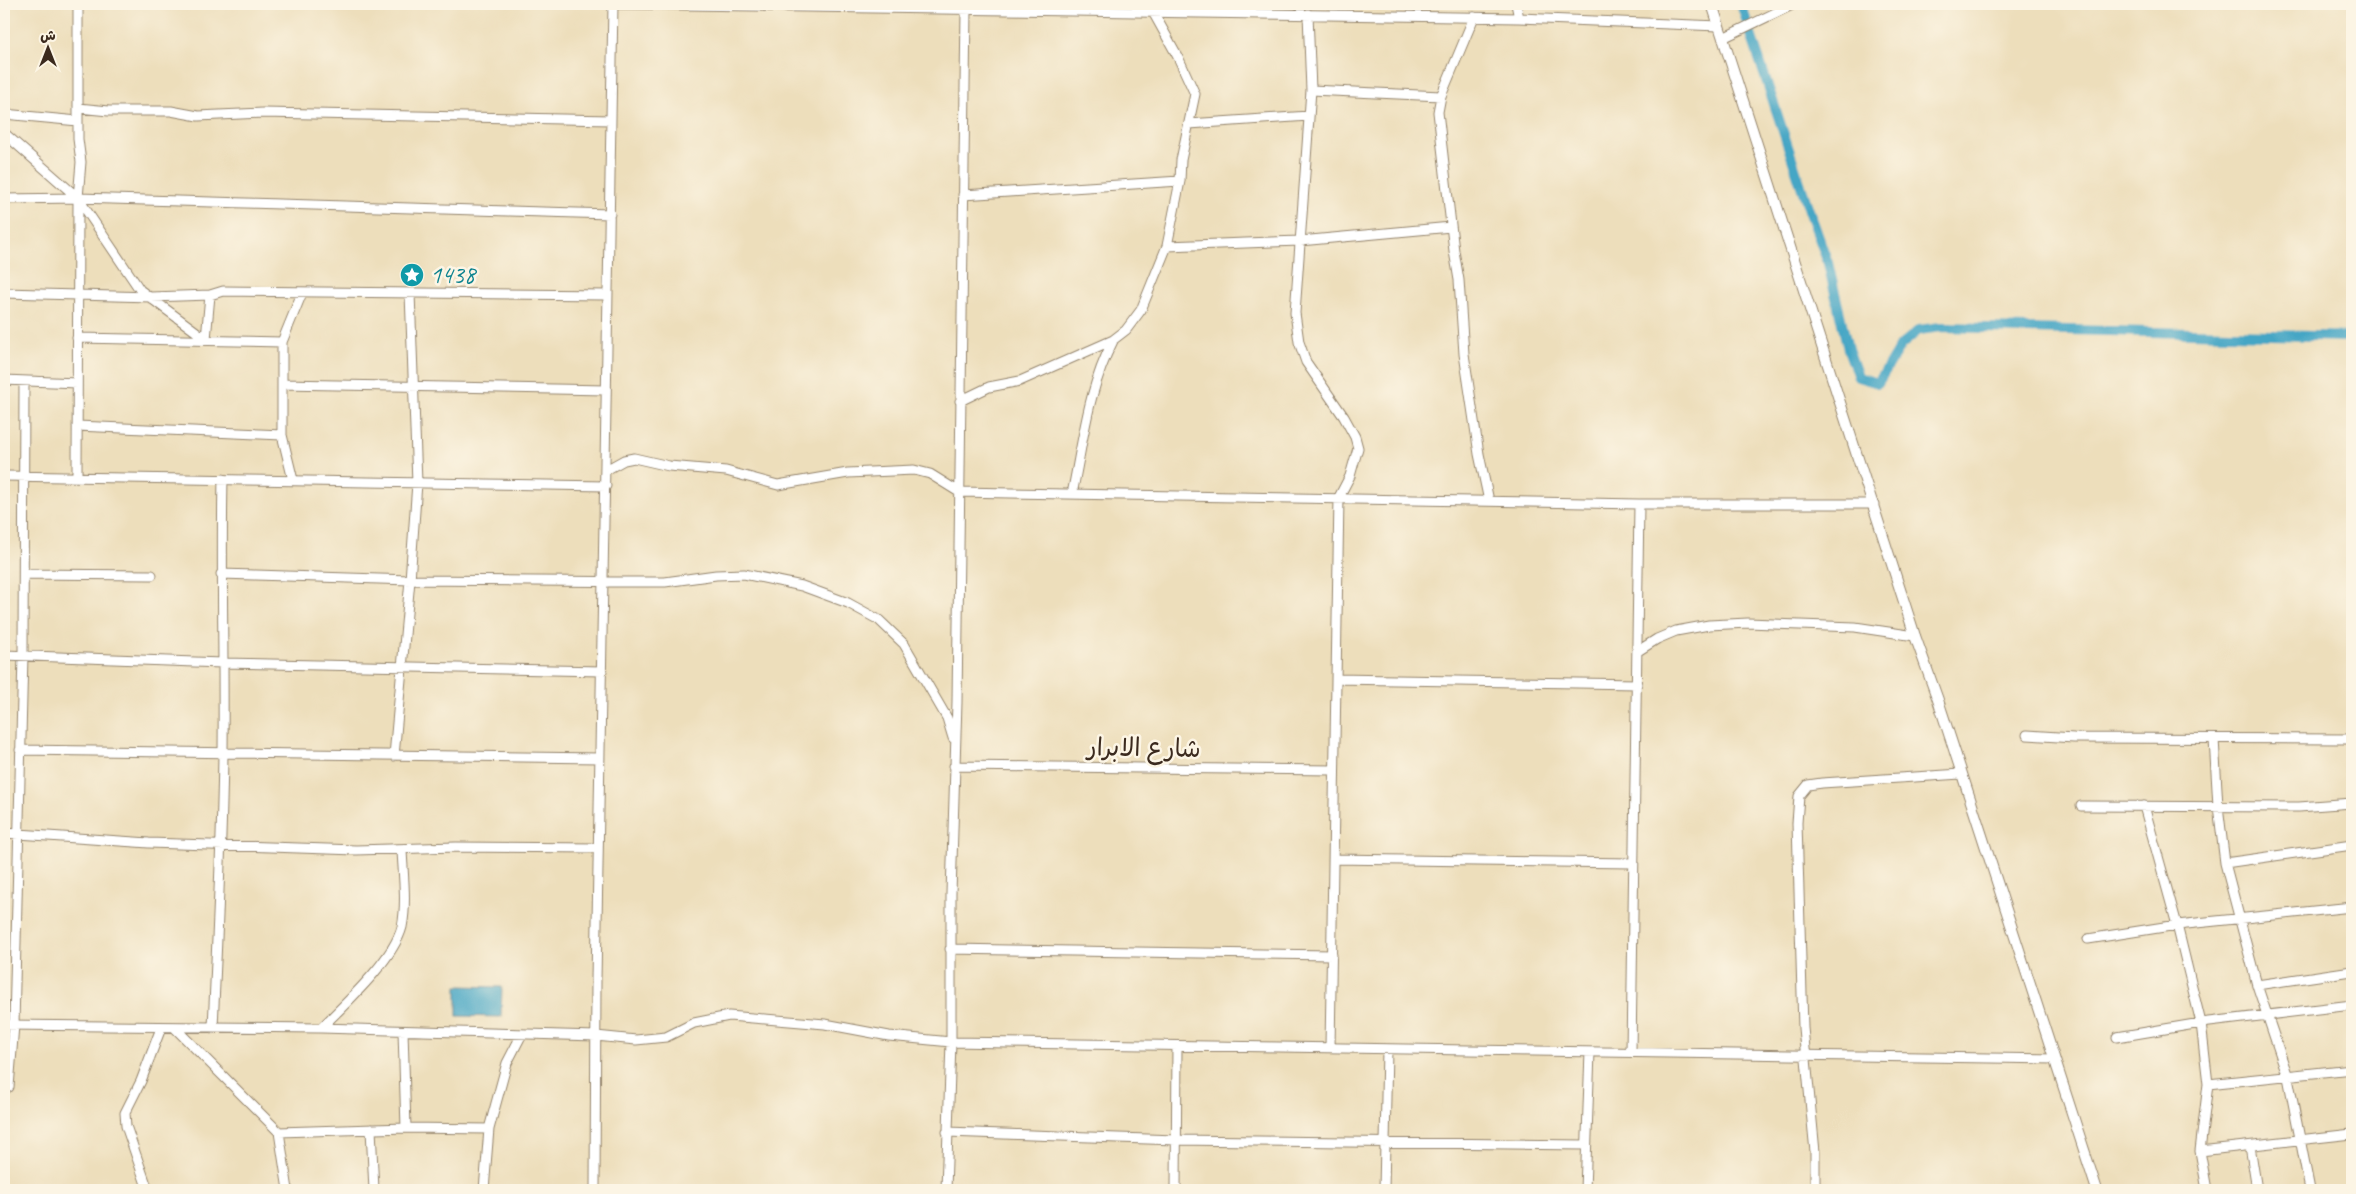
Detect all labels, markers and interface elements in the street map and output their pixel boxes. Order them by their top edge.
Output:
north arrow [22,22,72,72]
text: ش [40,27,56,44]
place label: 1438 [430,259,478,291]
place icon: 1438 [399,262,425,288]
street label: شارع الابرار [1085,731,1201,766]

